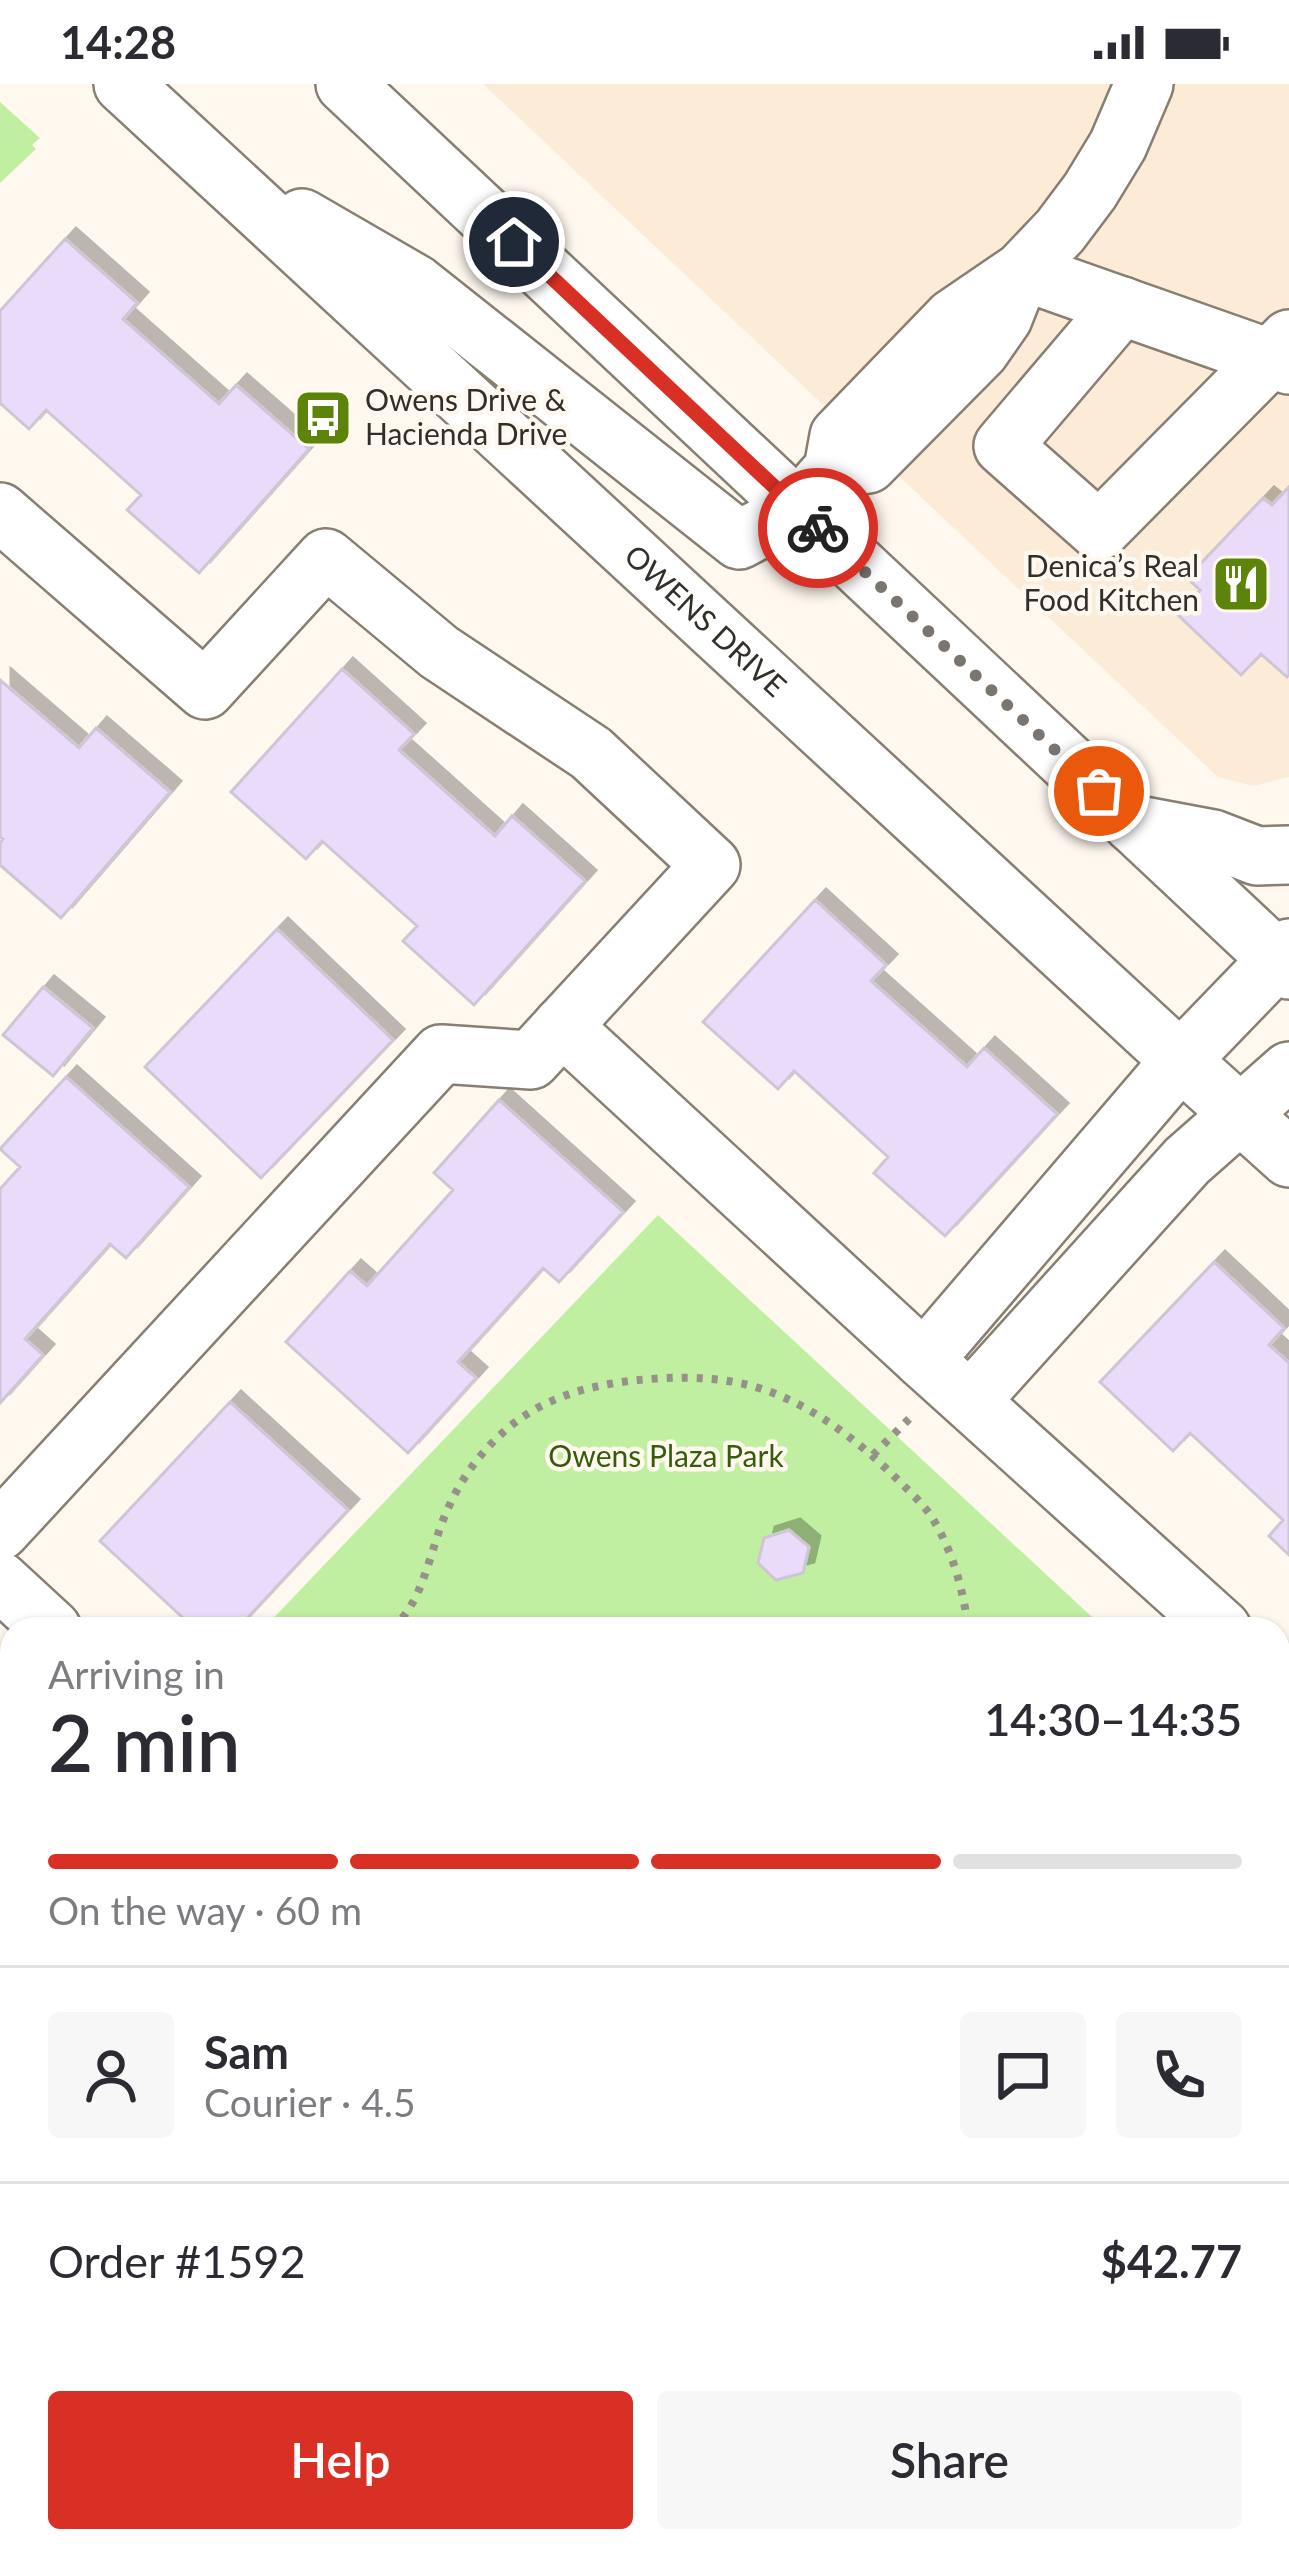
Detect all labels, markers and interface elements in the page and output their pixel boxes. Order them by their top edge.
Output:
text: 14:28 [60,15,176,69]
pin [463,191,565,293]
icon: home [481,209,547,275]
place label: Owens Drive & Hacienda Drive [365,381,567,451]
bus stop icon: Owens Drive & Hacienda Drive [292,387,354,449]
courier [758,468,878,588]
icon: bike [785,495,851,561]
street label: OWENS DRIVE [618,537,794,703]
place label: Denica’s Real Food Kitchen [1023,547,1199,617]
restaurant icon: Denica’s Real Food Kitchen [1210,553,1272,615]
pin [1048,740,1150,842]
icon: bag [1066,758,1132,824]
park label: Owens Plaza Park [548,1437,784,1473]
text: Arriving in [48,1651,225,1697]
text: 14:30–14:35 [984,1692,1242,1746]
text: 2 min [48,1695,241,1789]
text: On the way · 60 m [48,1887,362,1933]
button: person [48,2012,174,2138]
button: chat [960,2012,1086,2138]
button: phone [1116,2012,1242,2138]
text: Sam [204,2025,289,2079]
text: Courier · 4.5 [204,2079,416,2125]
text: Order #1592 [48,2234,306,2288]
text: $42.77 [1101,2234,1242,2288]
button: Help [48,2391,633,2529]
button: Share [657,2391,1242,2529]

